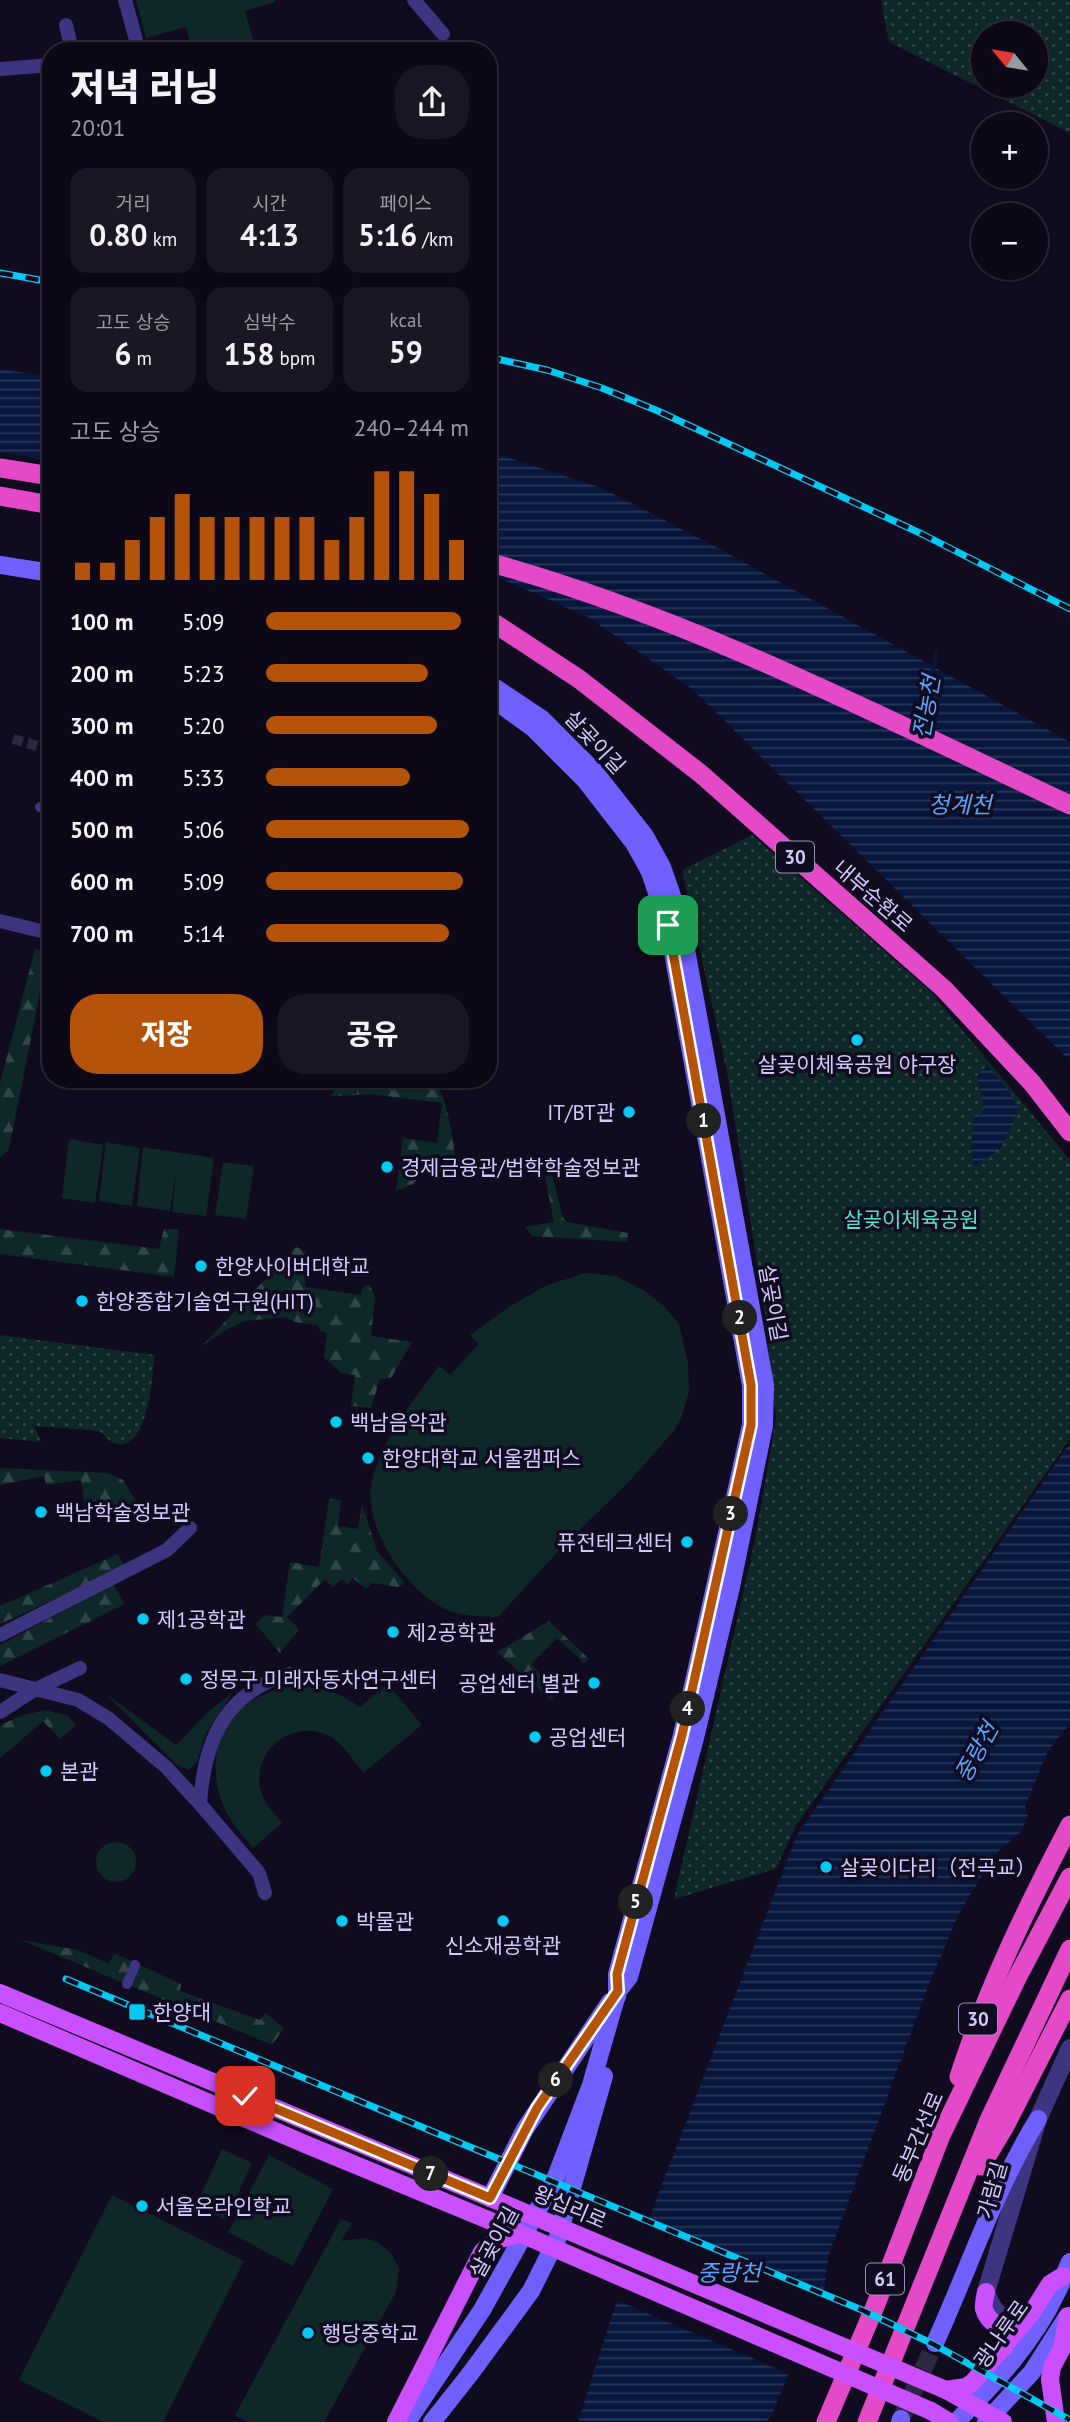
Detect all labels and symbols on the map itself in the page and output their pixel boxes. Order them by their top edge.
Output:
north arrow [971,21,1048,98]
water label: 전농천 [906,670,946,741]
street label: 살곶이길 [559,705,631,779]
water label: 청계천 [928,790,995,819]
road number: 30 [776,842,814,872]
street label: 내부순환로 [828,854,918,938]
pin [638,895,698,955]
marker: 살곶이체육공원 야구장 [849,1032,865,1048]
place label: 살곶이체육공원 야구장 [758,1051,956,1078]
place label: IT/BT관 [547,1099,615,1126]
marker: IT/BT관 [621,1104,637,1120]
pin: 1 [686,1104,722,1138]
place label: 경제금융관/법학학술정보관 [401,1154,640,1181]
marker: 경제금융관/법학학술정보관 [379,1159,395,1175]
park label: 살곶이체육공원 [843,1206,979,1233]
place label: 한양사이버대학교 [215,1253,370,1280]
marker: 한양사이버대학교 [193,1258,209,1274]
street label: 살곶이길 [753,1263,793,1343]
place label: 한양종합기술연구원(HIT) [96,1288,314,1315]
marker: 한양종합기술연구원(HIT) [74,1293,90,1309]
pin: 2 [722,1300,758,1336]
place label: 백남음악관 [350,1409,447,1436]
marker: 백남음악관 [328,1414,344,1430]
place label: 한양대학교 서울캠퍼스 [382,1445,581,1472]
marker: 한양대학교 서울캠퍼스 [360,1450,376,1466]
pin: 3 [714,1496,748,1532]
place label: 백남학술정보관 [55,1499,190,1526]
marker: 백남학술정보관 [33,1504,49,1520]
place label: 퓨전테크센터 [557,1529,673,1556]
marker: 퓨전테크센터 [679,1534,695,1550]
place label: 제1공학관 [157,1606,246,1633]
marker: 제1공학관 [135,1611,151,1627]
place label: 제2공학관 [407,1619,496,1646]
marker: 제2공학관 [385,1624,401,1640]
place label: 정몽구 미래자동차연구센터 [200,1666,437,1693]
place label: 공업센터 별관 [458,1670,580,1697]
marker: 정몽구 미래자동차연구센터 [178,1671,194,1687]
marker: 공업센터 별관 [586,1675,602,1691]
pin: 4 [670,1692,706,1726]
water label: 중랑천 [948,1715,1005,1787]
place label: 공업센터 [549,1724,626,1751]
marker: 공업센터 [527,1729,543,1745]
place label: 본관 [60,1758,99,1785]
marker: 본관 [38,1763,54,1779]
place label: 살곶이다리（전곡교） [840,1854,1037,1881]
marker: 살곶이다리（전곡교） [818,1859,834,1875]
pin: 5 [618,1884,654,1920]
place label: 박물관 [356,1908,414,1935]
marker: 박물관 [334,1913,350,1929]
marker: 신소재공학관 [495,1913,511,1929]
place label: 신소재공학관 [445,1932,561,1959]
place label: 한양대 [153,1999,211,2026]
marker: 한양대 [127,2002,147,2022]
road number: 30 [959,2004,997,2035]
pin: 6 [538,2062,574,2098]
pin [215,2066,275,2126]
street label: 동부간선로 [887,2087,949,2187]
pin: 7 [414,2156,448,2192]
street label: 가람길 [971,2158,1013,2222]
street label: 왕십리로 [529,2179,611,2235]
place label: 서울온라인학교 [156,2193,291,2220]
marker: 서울온라인학교 [134,2198,150,2214]
street label: 살곶이길 [463,2202,525,2282]
water label: 중랑천 [697,2258,764,2287]
road number: 61 [866,2264,904,2294]
street label: 광나루로 [968,2295,1034,2373]
place label: 행당중학교 [322,2320,419,2347]
marker: 행당중학교 [300,2325,316,2341]

